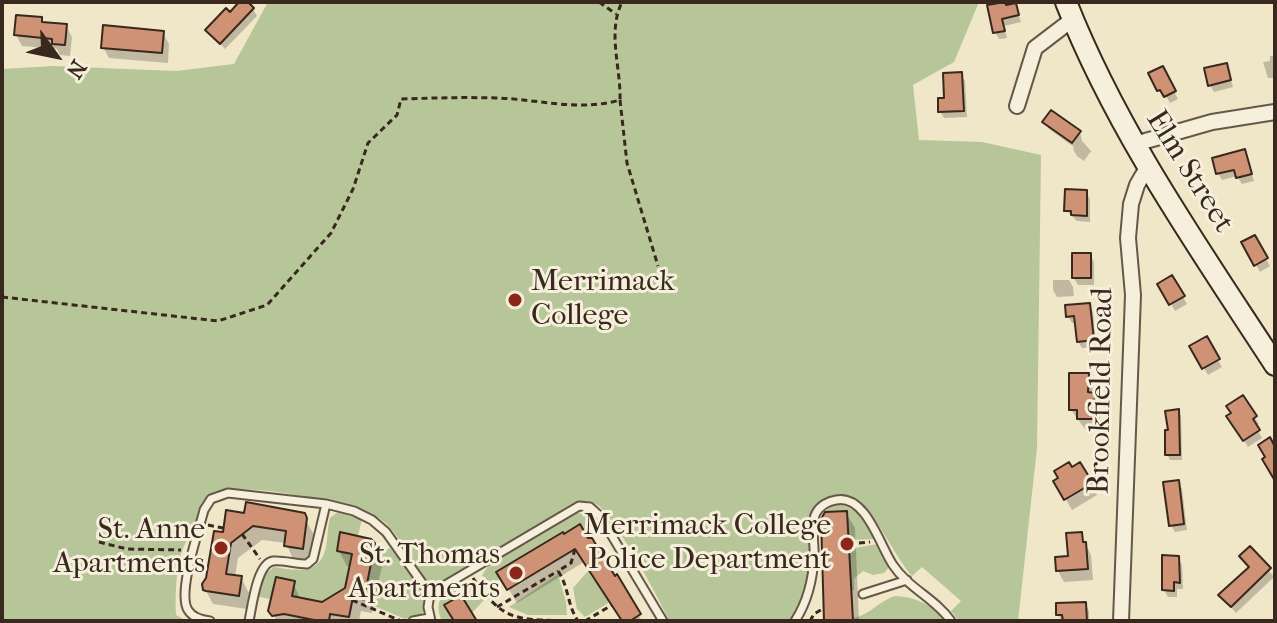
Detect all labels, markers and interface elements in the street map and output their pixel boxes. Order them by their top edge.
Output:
north arrow [16,16,96,96]
text: N [61,55,92,83]
street label: Elm Street [1137,104,1241,240]
place label: Merrimack College [531,265,675,336]
street label: Brookfield Road [1082,287,1122,495]
marker: Merrimack College [506,291,524,309]
place label: Merrimack College Police Department [584,509,831,580]
place label: St. Anne Apartments [53,513,205,584]
marker: Merrimack College Police Department [838,535,856,553]
place label: St. Thomas Apartments [348,538,500,608]
marker: St. Anne Apartments [212,539,230,557]
marker: St. Thomas Apartments [507,564,525,582]

